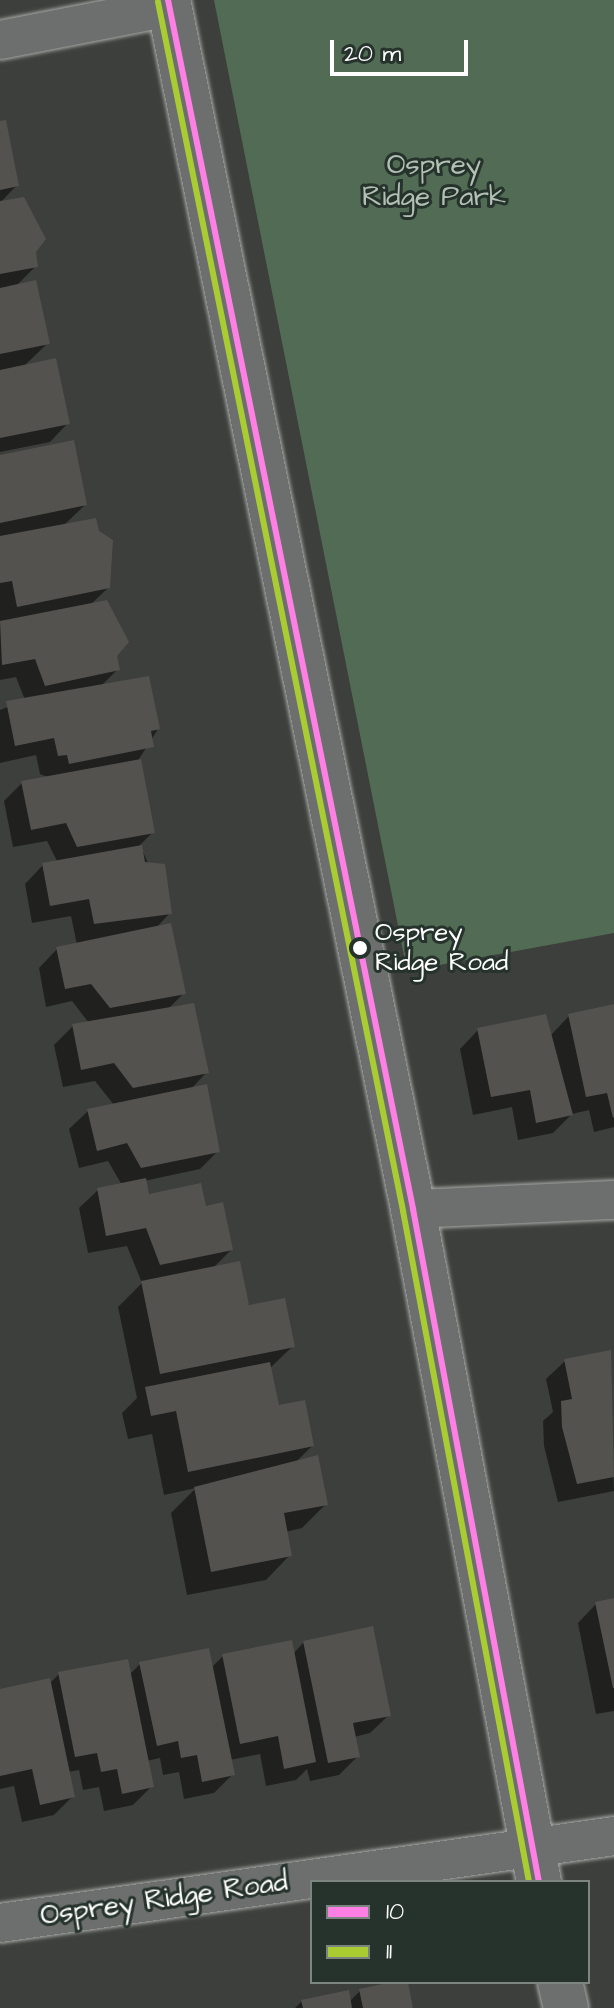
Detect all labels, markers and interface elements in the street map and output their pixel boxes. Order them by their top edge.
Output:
scale bar [334,24,472,74]
text: 20 m [344,37,401,71]
park label: Osprey Ridge Park [362,148,506,214]
place label: Osprey Ridge Road [375,917,508,978]
marker: Osprey Ridge Road [352,940,368,956]
street label: Osprey Ridge Road [38,1865,290,1933]
legend [310,1880,590,1984]
text: 10 [386,1895,404,1929]
text: 11 [386,1935,392,1969]

